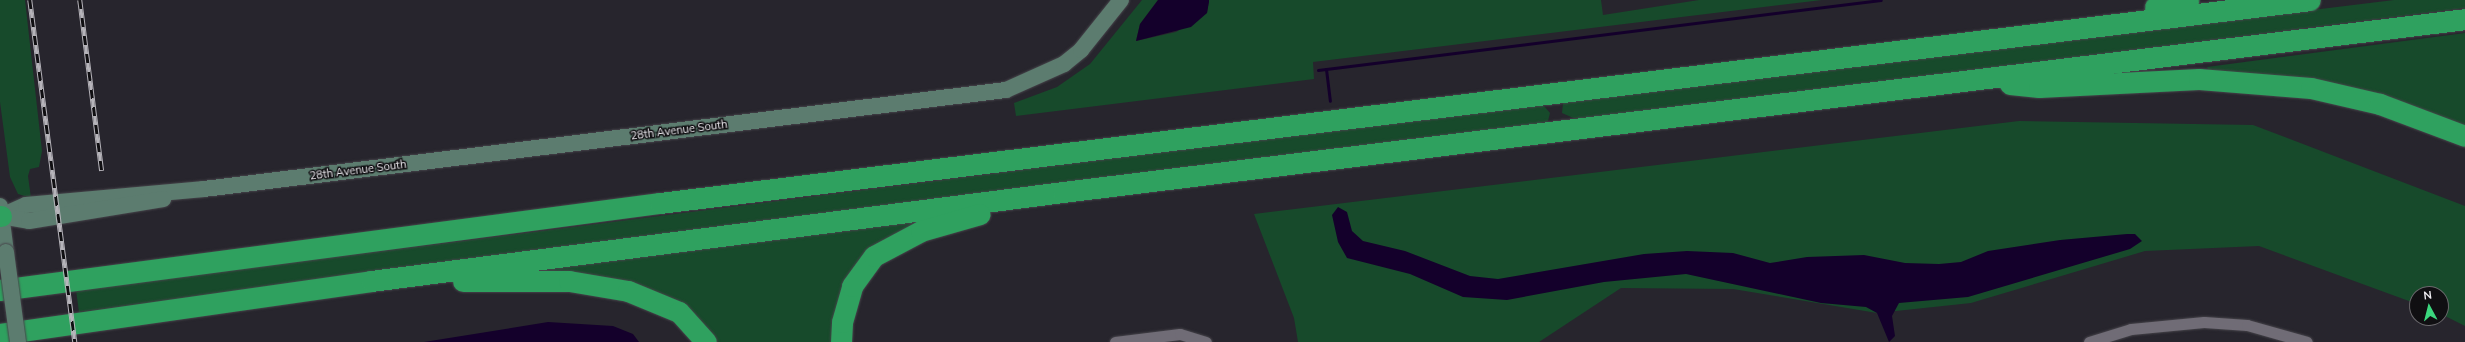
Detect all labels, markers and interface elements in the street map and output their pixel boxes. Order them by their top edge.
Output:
street label: 28th Avenue South [630,118,728,142]
street label: 28th Avenue South [309,158,407,182]
north arrow [2409,286,2449,326]
text: N [2423,288,2433,303]

